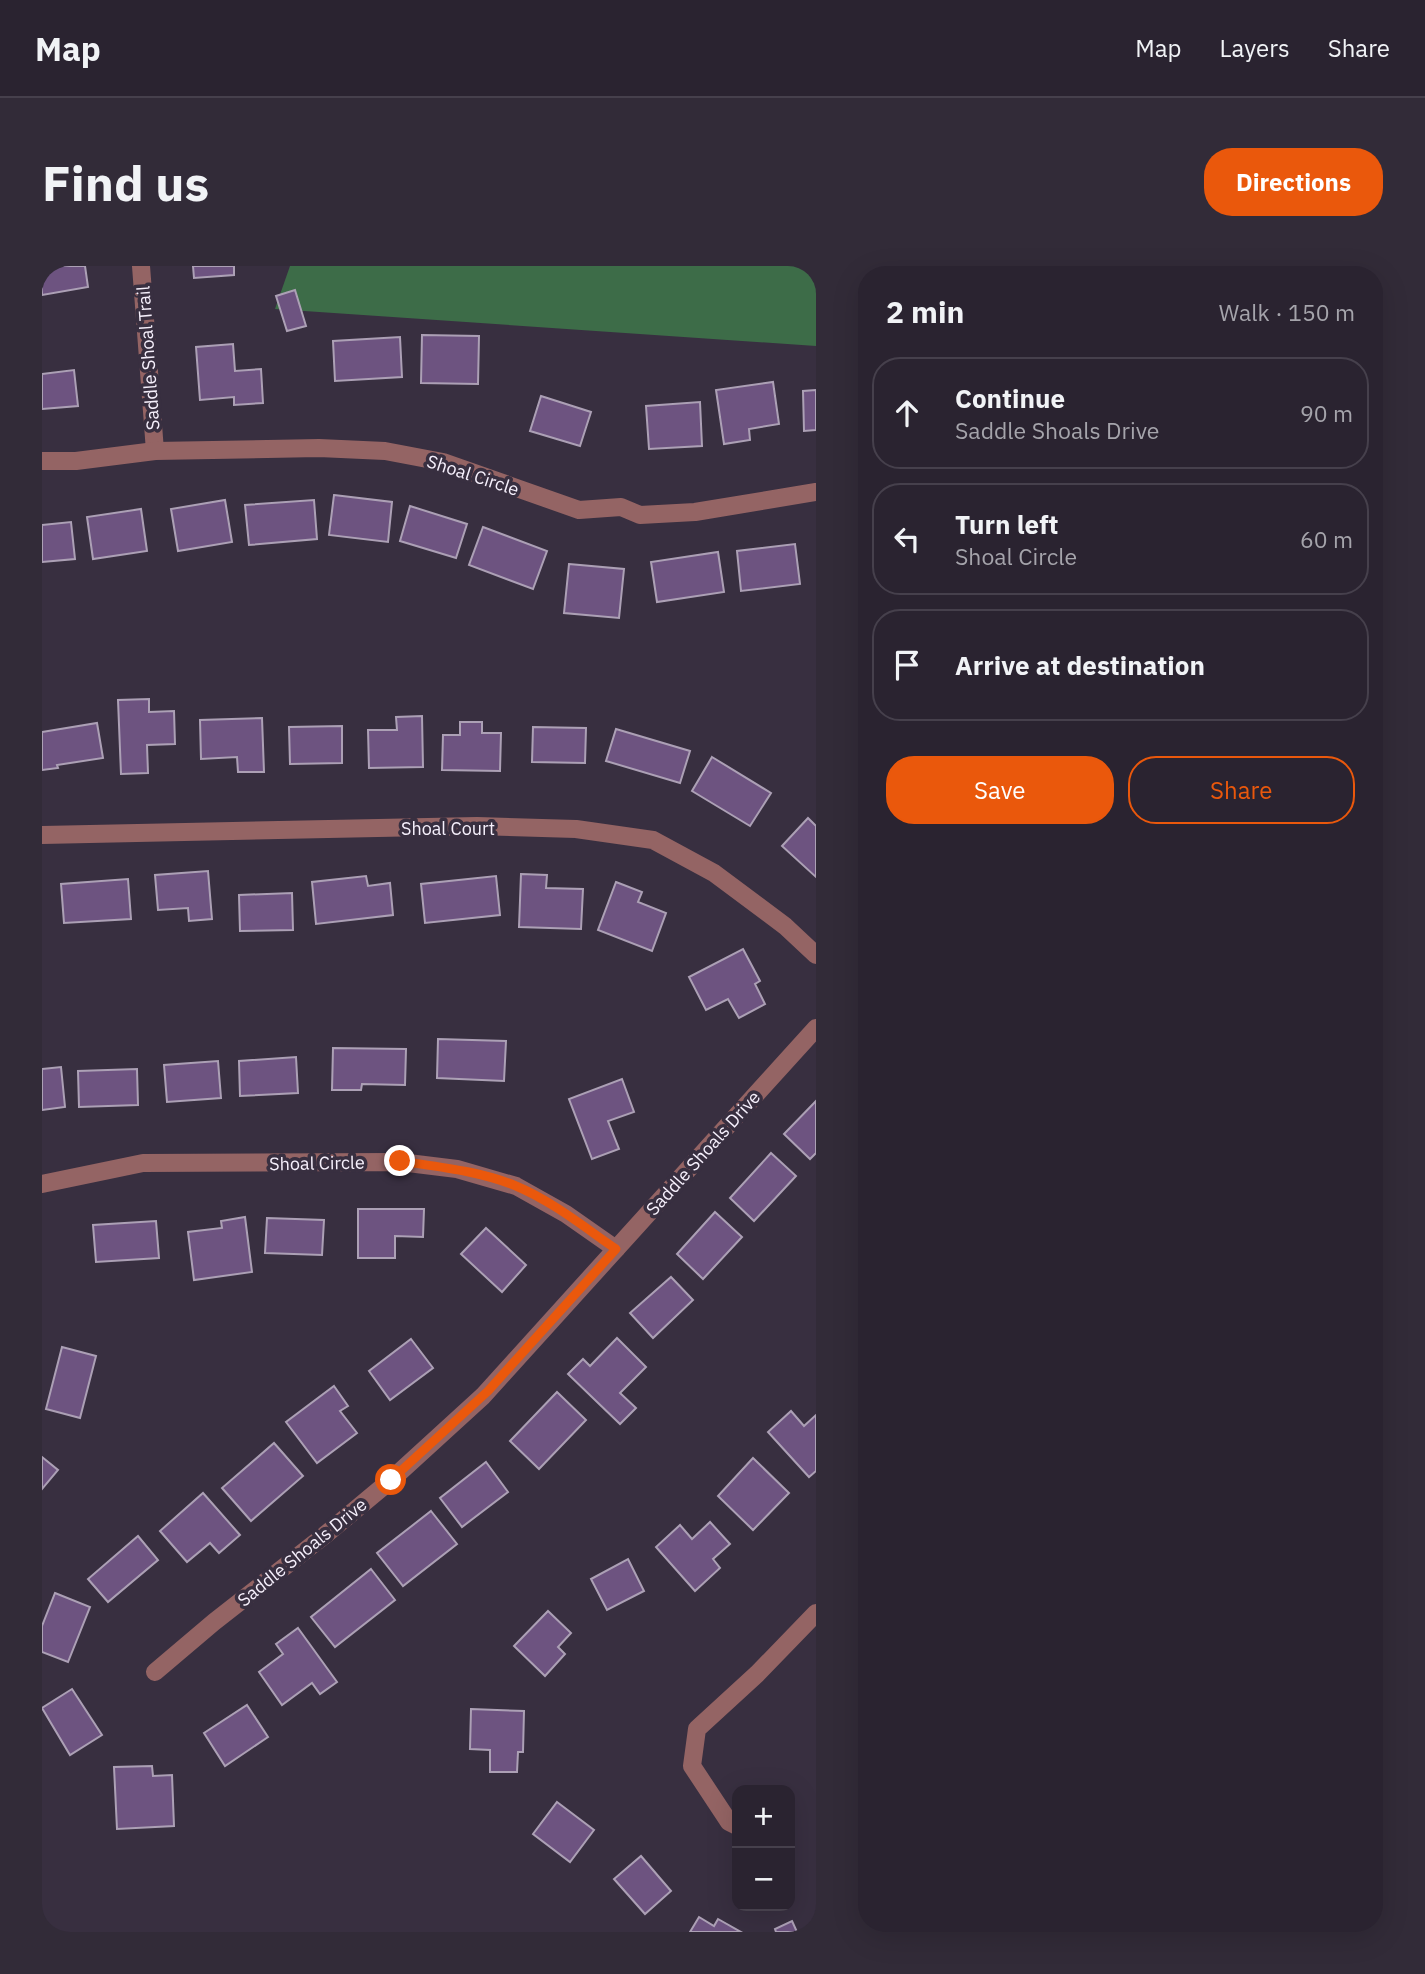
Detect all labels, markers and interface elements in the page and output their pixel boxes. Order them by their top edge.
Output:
text: Map [35,27,101,70]
text: Map [1135,32,1182,64]
text: Layers [1220,32,1290,64]
text: Share [1328,32,1390,64]
button: Directions [1204,148,1383,216]
text: Find us [42,151,209,214]
street label: Saddle Shoal Trail [131,285,165,431]
text: 2 min [886,292,964,331]
text: Walk · 150 m [1219,297,1355,327]
text: Continue [955,381,1065,415]
icon: ahead [888,394,926,432]
text: 90 m [1300,398,1353,428]
text: Saddle Shoals Drive [955,415,1160,445]
street label: Shoal Circle [424,449,522,501]
text: Turn left [955,507,1058,541]
icon: left [888,520,926,558]
text: 60 m [1300,524,1353,554]
text: Shoal Circle [955,541,1077,571]
icon: arrive [888,646,926,684]
text: Arrive at destination [955,648,1205,682]
button: Save [886,756,1114,824]
button: Share [1128,756,1355,824]
street label: Shoal Court [401,817,495,840]
street label: Saddle Shoals Drive [641,1086,765,1220]
route end [384,1145,415,1176]
street label: Shoal Circle [269,1151,365,1175]
route start [375,1464,406,1495]
street label: Saddle Shoals Drive [233,1493,372,1611]
map controls [732,1785,795,1911]
button: + [732,1785,795,1848]
button: − [732,1848,795,1911]

